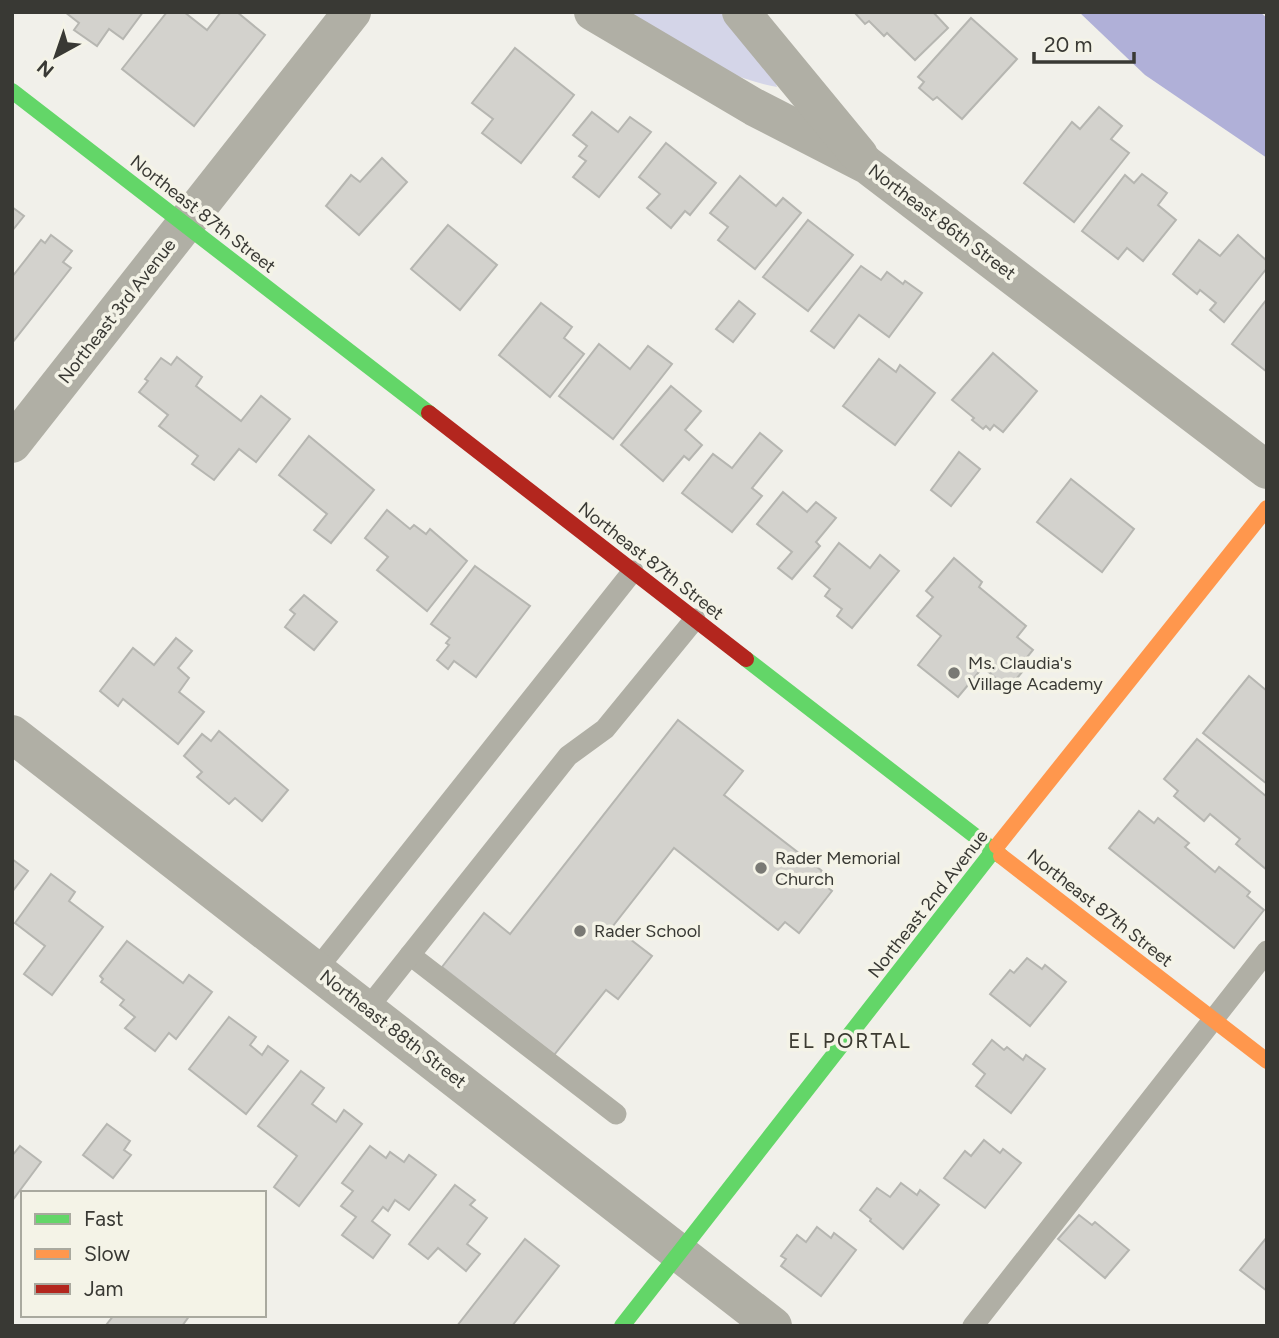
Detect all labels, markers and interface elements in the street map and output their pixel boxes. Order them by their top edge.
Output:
north arrow [21,21,91,91]
scale bar [1034,21,1134,65]
text: 20 m [1044,32,1092,57]
text: N [32,55,58,82]
street label: Northeast 87th Street [126,150,280,278]
street label: Northeast 86th Street [864,159,1020,285]
street label: Northeast 3rd Avenue [54,234,180,388]
street label: Northeast 87th Street [574,497,728,625]
place label: Ms. Claudia's Village Academy [968,652,1103,695]
marker: Ms. Claudia's Village Academy [946,665,962,681]
street label: Northeast 2nd Avenue [863,825,993,982]
street label: Northeast 87th Street [1023,844,1177,972]
place label: Rader Memorial Church [775,847,901,890]
marker: Rader Memorial Church [753,860,769,876]
place label: Rader School [594,920,701,942]
marker: Rader School [572,923,588,939]
street label: Northeast 88th Street [315,965,471,1093]
district label: EL PORTAL [788,1028,912,1053]
legend [21,1191,266,1317]
text: Fast [84,1206,124,1231]
text: Slow [84,1241,130,1266]
text: Jam [84,1276,123,1301]

